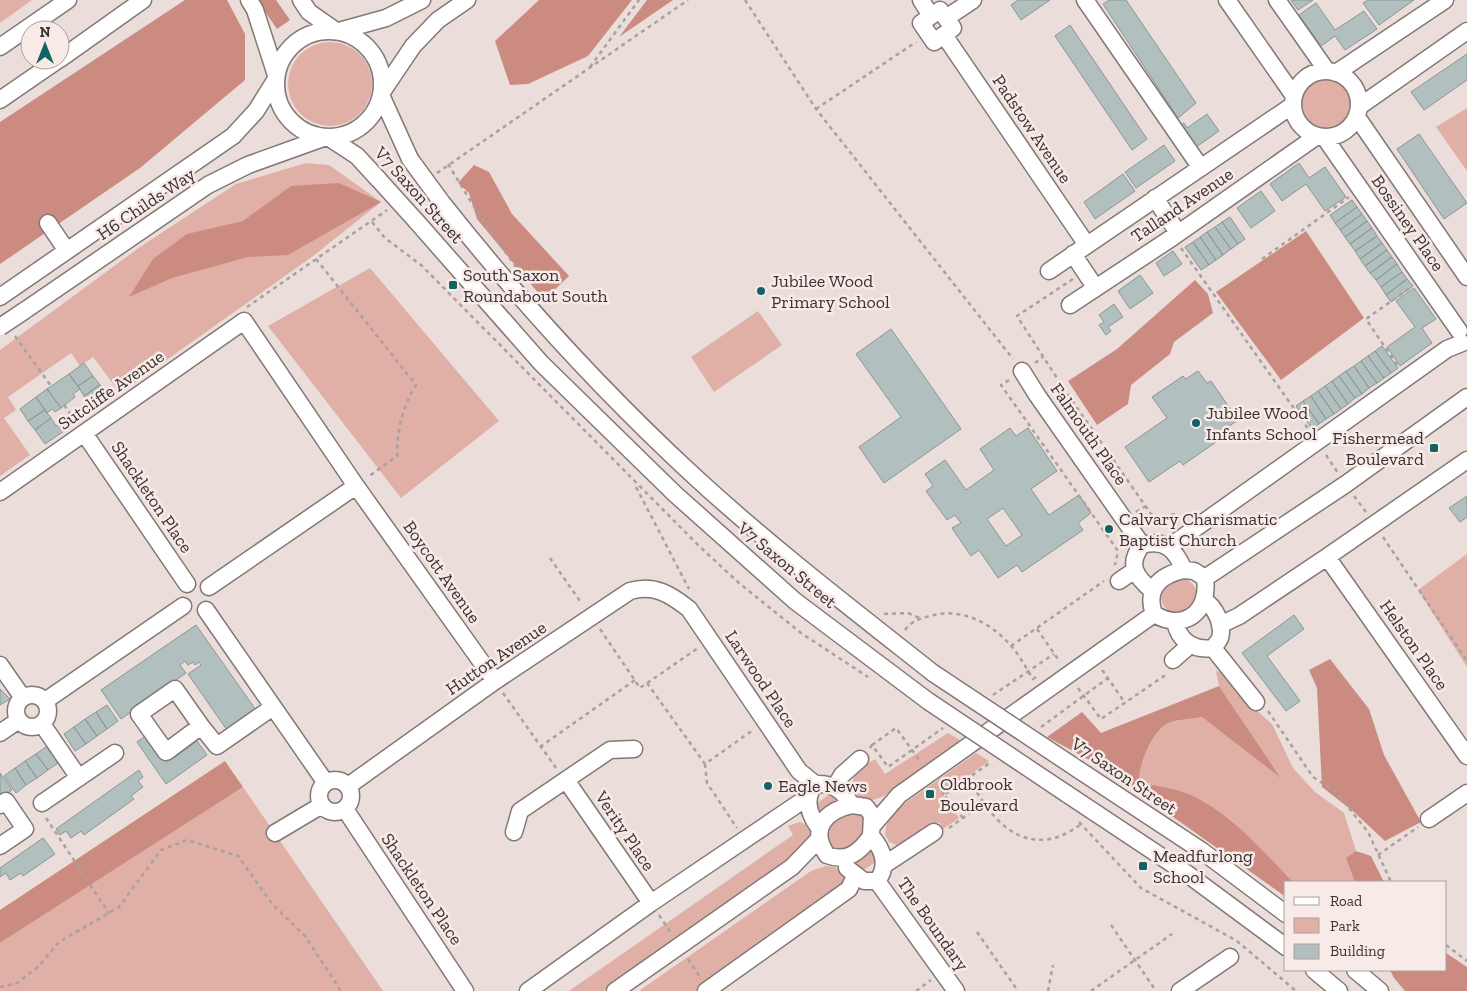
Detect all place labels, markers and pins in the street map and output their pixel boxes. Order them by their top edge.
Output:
place label: South Saxon Roundabout South [463,264,608,307]
place label: Jubilee Wood Primary School [771,270,890,313]
marker: South Saxon Roundabout South [447,279,459,291]
marker: Jubilee Wood Primary School [755,285,767,297]
place label: Jubilee Wood Infants School [1206,402,1317,445]
marker: Jubilee Wood Infants School [1190,417,1202,429]
place label: Fishermead Boulevard [1332,427,1424,470]
marker: Fishermead Boulevard [1428,442,1440,454]
place label: Calvary Charismatic Baptist Church [1119,508,1277,551]
marker: Calvary Charismatic Baptist Church [1103,523,1115,535]
place label: Oldbrook Boulevard [940,773,1019,816]
place label: Eagle News [778,775,867,797]
marker: Eagle News [762,780,774,792]
marker: Oldbrook Boulevard [924,788,936,800]
place label: Meadfurlong School [1153,845,1253,888]
marker: Meadfurlong School [1137,860,1149,872]

